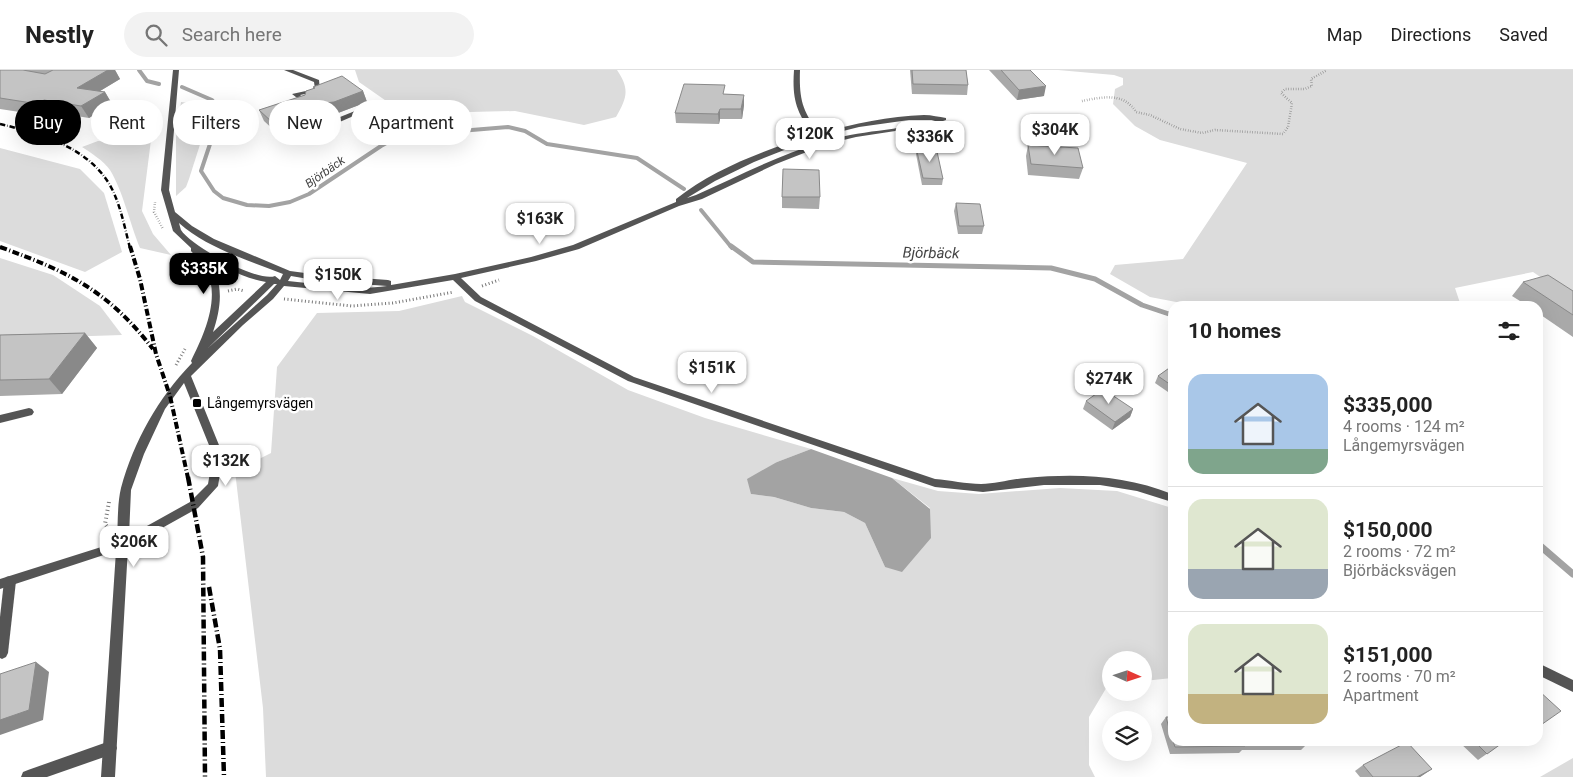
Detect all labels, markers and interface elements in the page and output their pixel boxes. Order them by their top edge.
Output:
search box [124,12,474,57]
text: Nestly [25,21,94,49]
icon: search [142,21,170,49]
text: Search here [182,23,282,46]
text: Map [1327,24,1362,45]
text: Directions [1390,24,1471,45]
text: Saved [1499,24,1548,45]
chip: Buy [15,100,81,145]
chip: Rent [91,100,163,145]
chip: Filters [173,100,259,145]
chip: New [269,100,341,145]
chip: Apartment [351,100,472,145]
pin: $304K [1020,114,1090,156]
pin: $120K [775,118,845,160]
text: $304K [1032,120,1078,139]
pin: $336K [895,121,965,163]
text: $120K [787,124,833,143]
text: $336K [907,127,953,146]
water label: Björbäck [302,153,349,191]
pin: $163K [505,202,575,245]
text: $163K [517,209,563,228]
water label: Björbäck [902,244,960,263]
pin: $335K [169,252,239,295]
pin: $150K [303,258,373,301]
text: $335K [181,259,227,278]
text: $150K [315,265,361,284]
icon: filters [1495,317,1523,345]
text: 10 homes [1188,319,1281,343]
pin: $151K [677,352,747,394]
text: $151K [689,358,735,377]
pin: $274K [1074,362,1144,405]
text: $274K [1086,369,1132,388]
text: $335,000 [1343,393,1433,417]
icon: home [1228,394,1288,454]
place label: Långemyrsvägen [207,395,313,411]
marker: Långemyrsvägen [191,397,203,409]
text: 4 rooms · 124 m² [1343,417,1465,436]
text: Långemyrsvägen [1343,436,1465,455]
pin: $132K [191,444,261,487]
text: $132K [203,451,249,470]
text: $150,000 [1343,518,1433,542]
icon: home [1228,519,1288,579]
pin: $206K [99,526,169,568]
text: $206K [111,532,157,551]
text: 2 rooms · 72 m² [1343,542,1456,561]
text: Björbäcksvägen [1343,561,1456,580]
text: $151,000 [1343,643,1433,667]
icon: home [1228,644,1288,704]
north arrow [1102,651,1152,701]
map controls [1102,651,1152,761]
text: 2 rooms · 70 m² [1343,667,1456,686]
text: Apartment [1343,686,1419,705]
button: layers [1102,711,1152,761]

